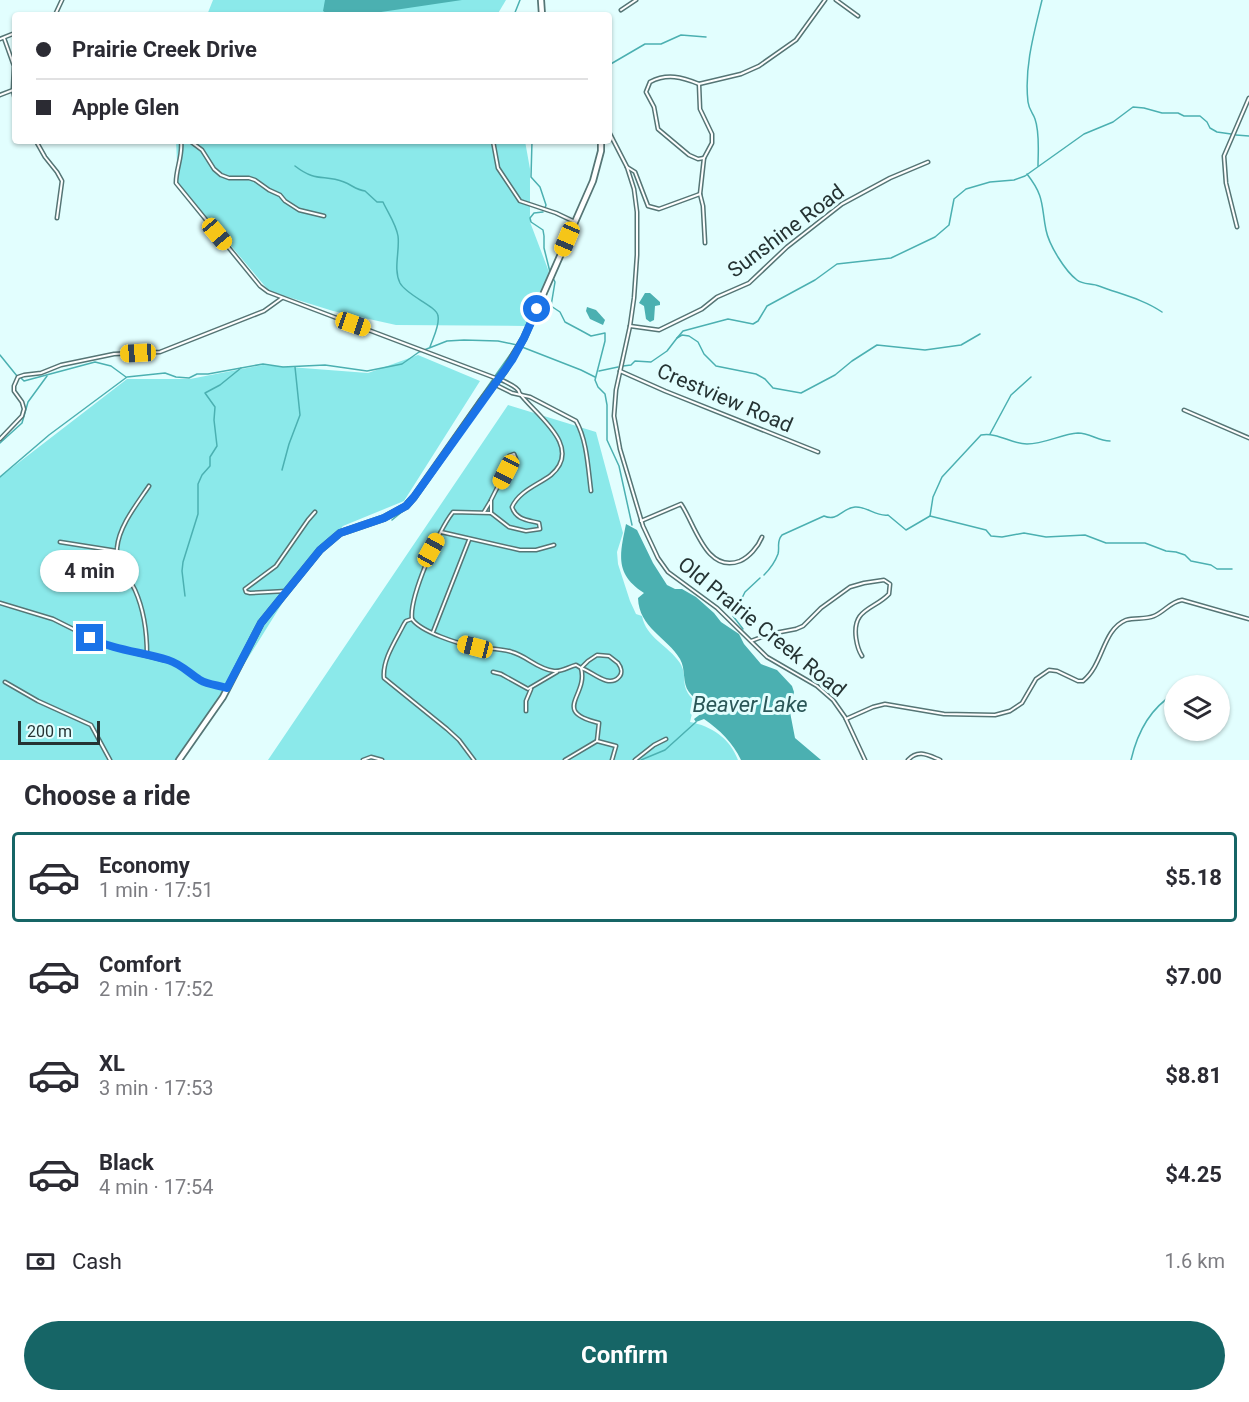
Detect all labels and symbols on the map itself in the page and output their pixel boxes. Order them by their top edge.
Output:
street label: Sunshine Road [723,180,849,282]
car [199,214,235,254]
car [552,219,582,259]
route start [523,295,550,322]
car [333,310,373,338]
car [120,343,156,363]
street label: Crestview Road [654,359,796,437]
car [490,452,522,492]
car [414,530,448,570]
callout: 4 min [40,551,140,593]
street label: Old Prairie Creek Road [673,552,851,702]
route end [76,624,103,651]
car [455,634,495,660]
water label: Beaver Lake [692,692,808,717]
scale bar [18,718,100,746]

